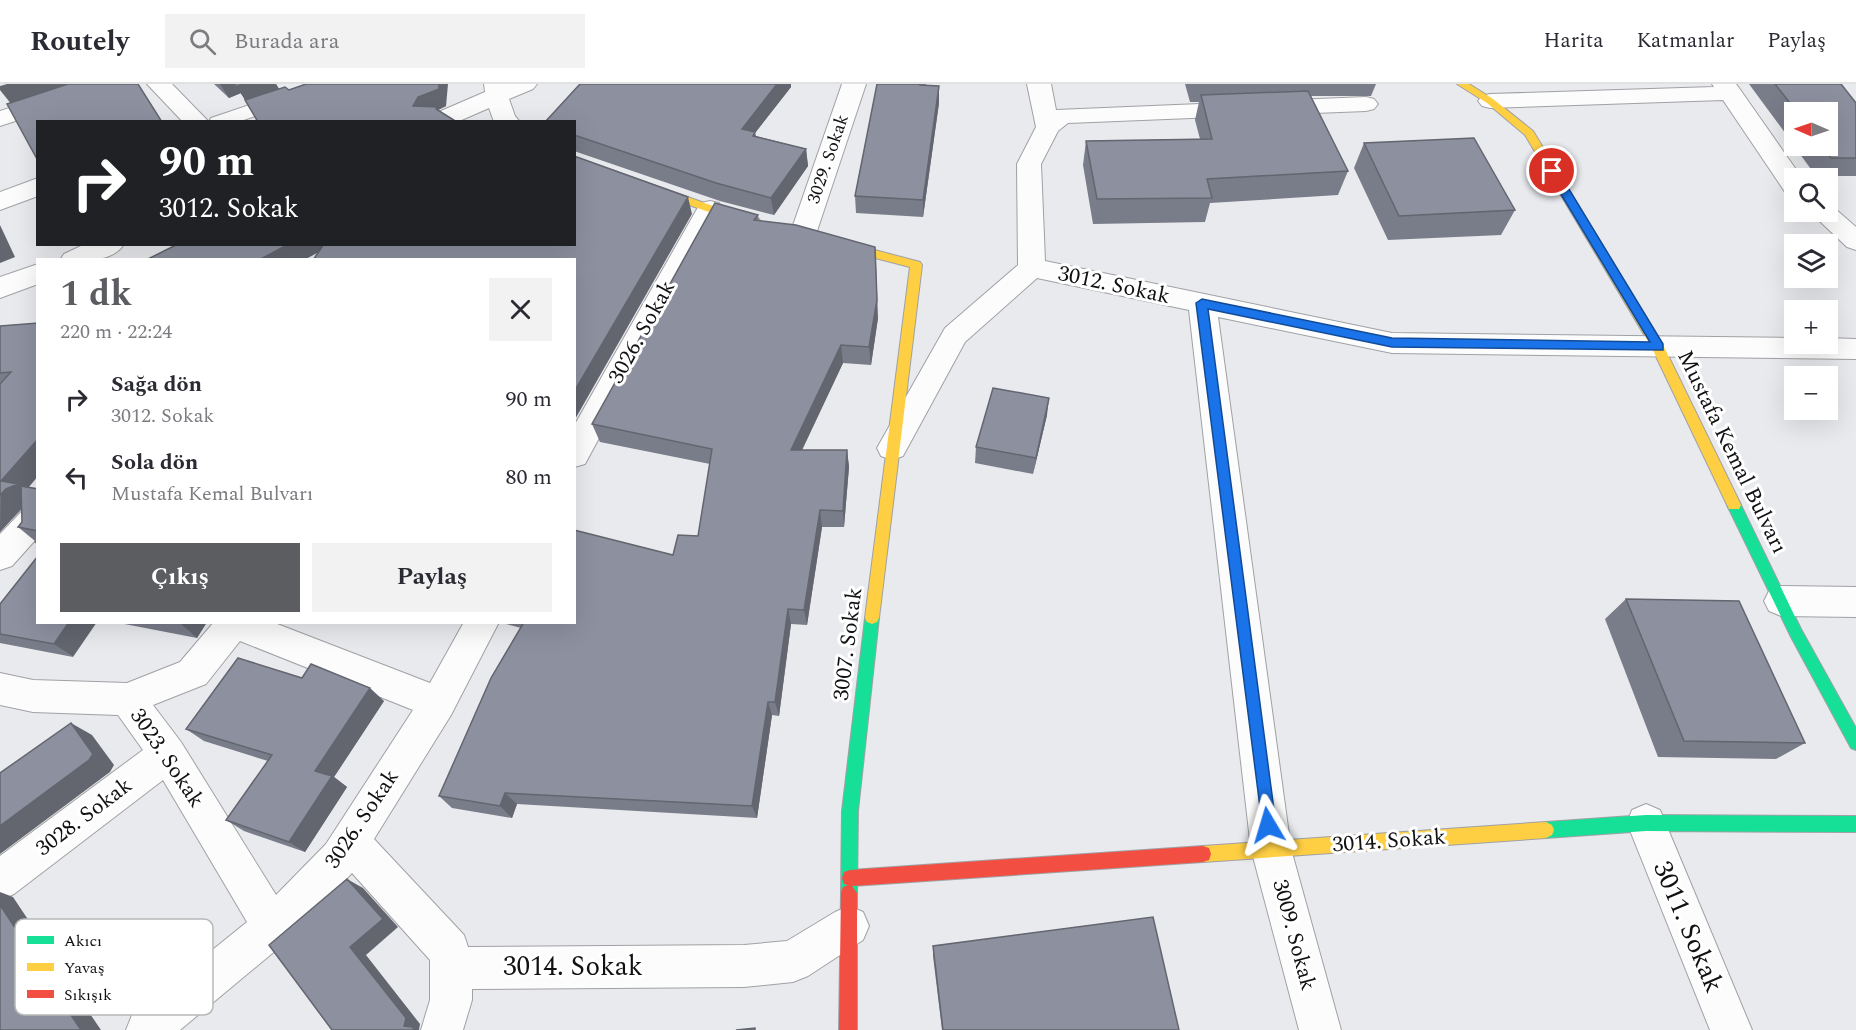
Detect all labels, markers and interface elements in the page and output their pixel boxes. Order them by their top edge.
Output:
search box [165,14,585,68]
text: Routely [30,20,129,63]
icon: search [186,25,219,58]
text: Burada ara [234,25,340,58]
text: Harita [1544,25,1603,57]
text: Katmanlar [1636,25,1734,57]
text: Paylaş [1767,25,1826,57]
north arrow [1784,102,1838,156]
map controls [1784,102,1838,420]
street label: 3029. Sokak [800,111,856,207]
text: 90 m [159,131,254,194]
icon: right [60,144,138,222]
pin [1526,145,1577,196]
icon: arrive [1535,154,1568,187]
button: search [1784,168,1838,222]
text: 3012. Sokak [159,188,299,230]
button: layers [1784,234,1838,288]
street label: 3012. Sokak [1055,257,1173,313]
text: 1 dk [60,267,132,322]
street label: 3026. Sokak [600,274,684,390]
button: close [489,278,552,341]
button: + [1784,300,1838,354]
text: 220 m · 22:24 [60,317,172,347]
street label: Mustafa Kemal Bulvarı [1668,345,1796,559]
button: − [1784,366,1838,420]
text: Sağa dön [111,368,202,401]
icon: right [60,383,93,416]
text: 90 m [506,383,552,416]
text: 3012. Sokak [111,401,215,431]
text: Sola dön [111,446,198,479]
icon: left [60,461,93,494]
text: 80 m [506,461,552,494]
text: Mustafa Kemal Bulvarı [111,479,313,509]
button: Çıkış [60,543,300,612]
button: Paylaş [312,543,552,612]
street label: 3007. Sokak [825,585,871,703]
street label: 3023. Sokak [121,702,213,814]
street label: 3026. Sokak [316,763,408,875]
street label: 3028. Sokak [29,770,139,864]
position arrow [1236,793,1300,857]
street label: 3014. Sokak [1331,821,1447,861]
street label: 3011. Sokak [1641,854,1735,1000]
street label: 3009. Sokak [1263,876,1325,994]
legend [15,919,213,1015]
text: Akıcı [64,929,102,953]
street label: 3014. Sokak [503,946,643,988]
text: Yavaş [64,956,105,980]
text: Sıkışık [64,983,112,1007]

